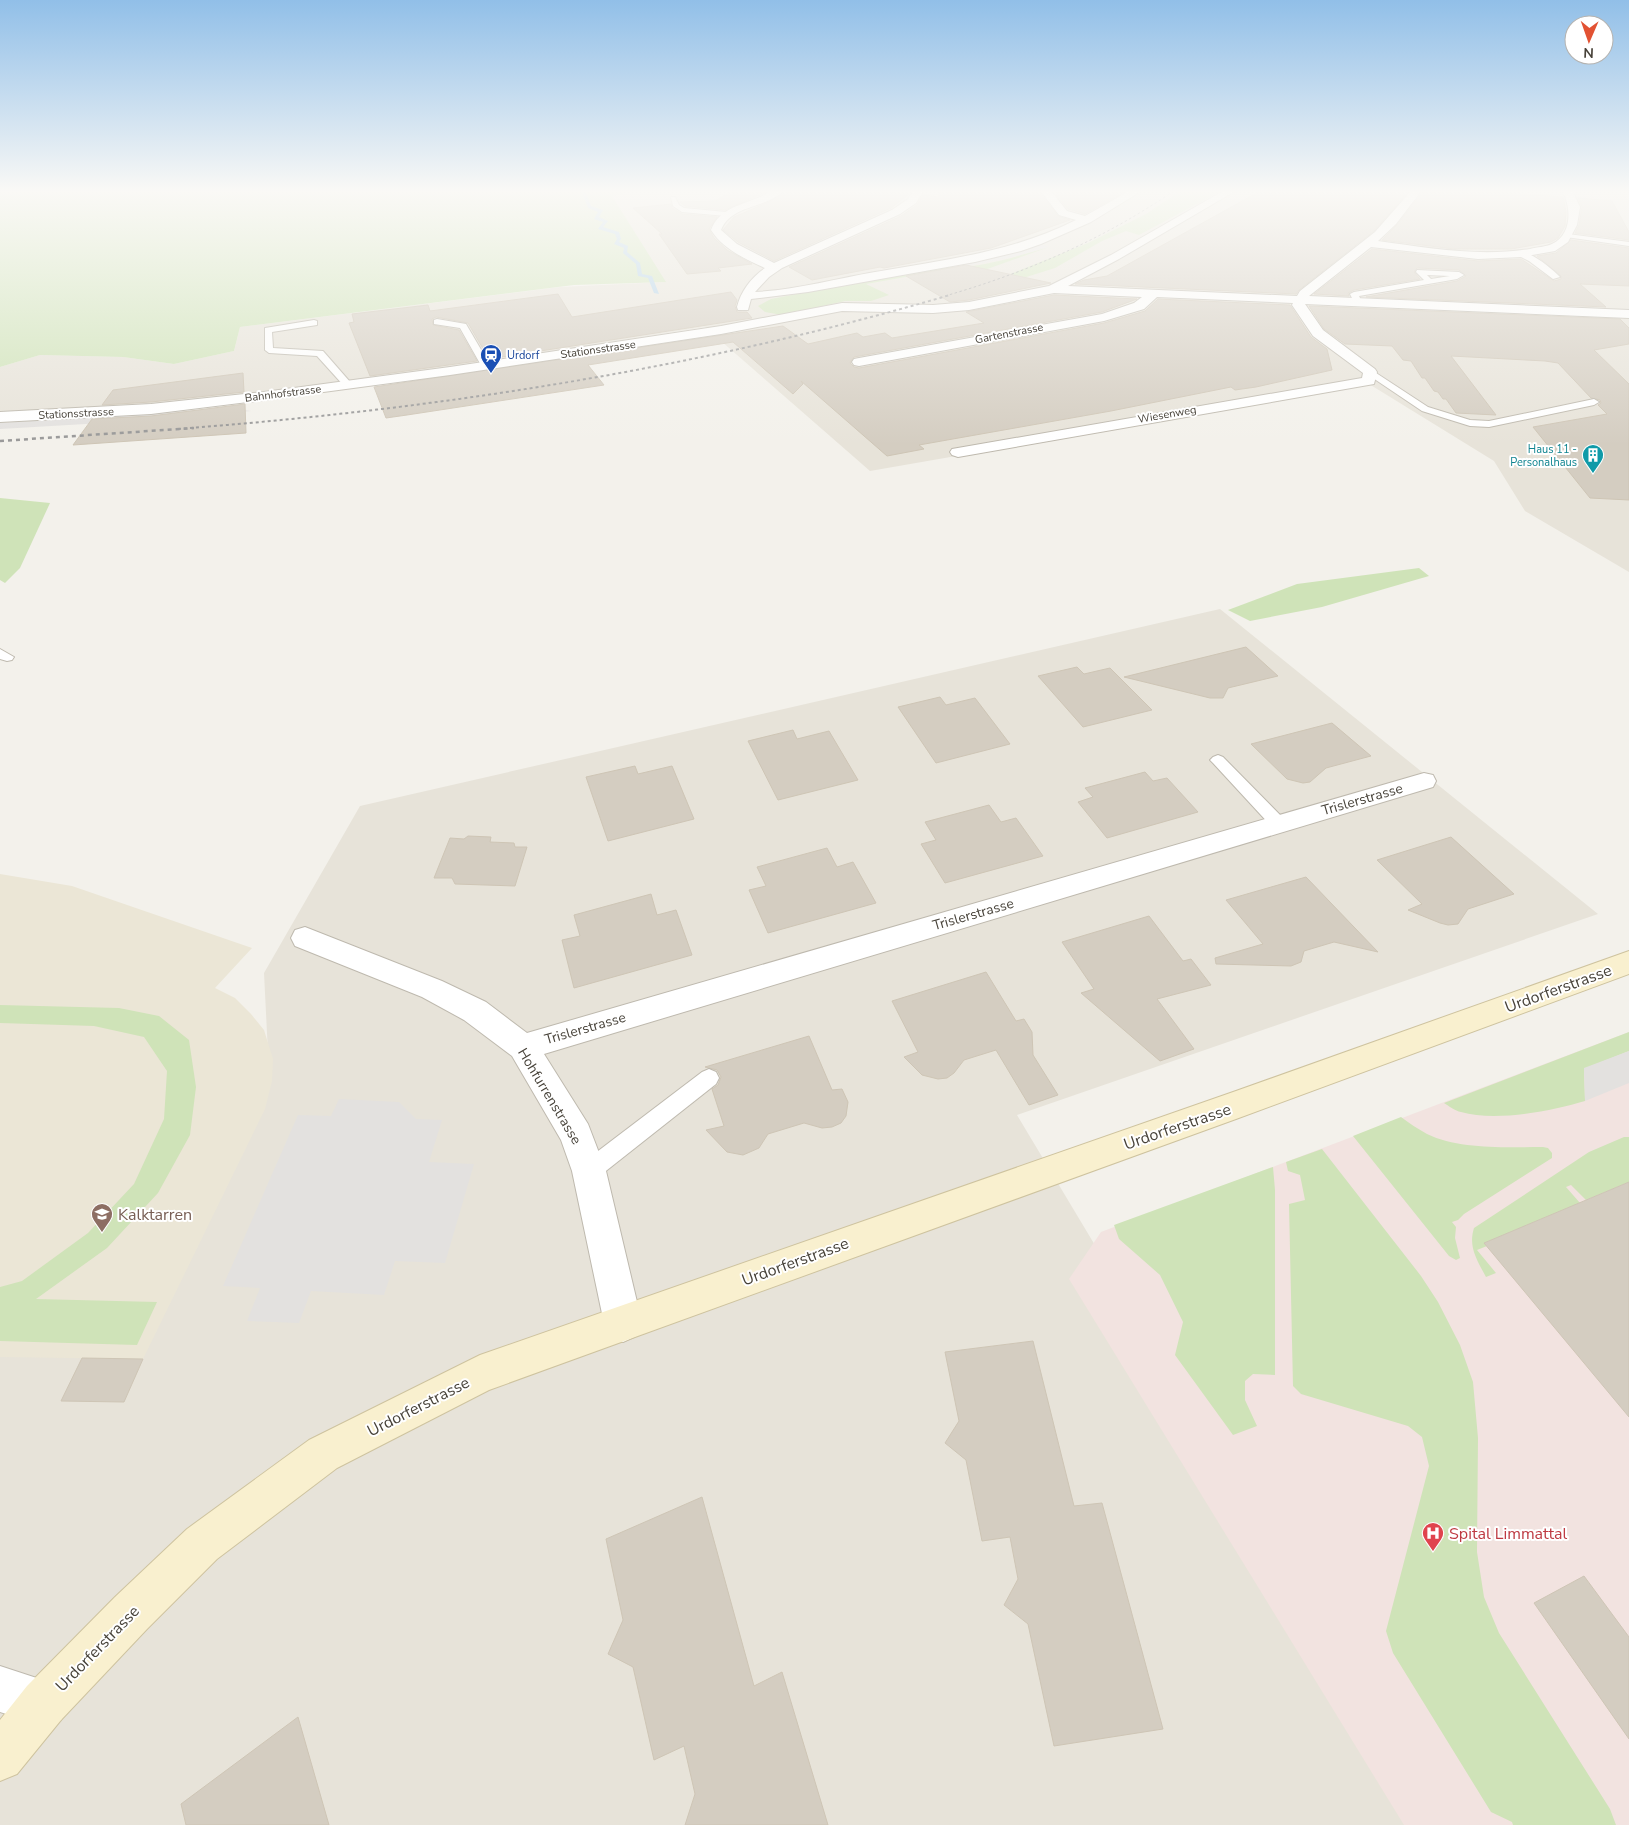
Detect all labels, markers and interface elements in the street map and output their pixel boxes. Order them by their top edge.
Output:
north arrow [1564,15,1614,65]
text: N [1583,43,1594,62]
street label: Gartenstrasse [974,320,1045,347]
street label: Stationsstrasse [560,337,637,362]
station icon: Urdorf [479,343,503,374]
place label: Urdorf [507,348,540,363]
street label: Bahnhofstrasse [244,381,322,406]
street label: Wiesenweg [1137,402,1198,427]
street label: Stationsstrasse [38,404,114,423]
place label: Haus 11 - Personalhaus [1510,442,1577,470]
building icon: Haus 11 - Personalhaus [1581,443,1605,474]
street label: Trislerstrasse [1319,779,1405,820]
street label: Trislerstrasse [930,894,1016,935]
street label: Urdorferstrasse [1502,959,1615,1018]
street label: Trislerstrasse [542,1008,628,1049]
street label: Hohfurrenstrasse [513,1045,586,1148]
street label: Urdorferstrasse [1121,1098,1234,1156]
school or university icon: Kalktarren [90,1202,114,1233]
place label: Kalktarren [118,1204,192,1226]
street label: Urdorferstrasse [739,1232,852,1291]
street label: Urdorferstrasse [363,1372,473,1442]
hospital icon: Spital Limmattal [1421,1521,1445,1552]
place label: Spital Limmattal [1449,1523,1568,1545]
street label: Urdorferstrasse [51,1601,145,1697]

